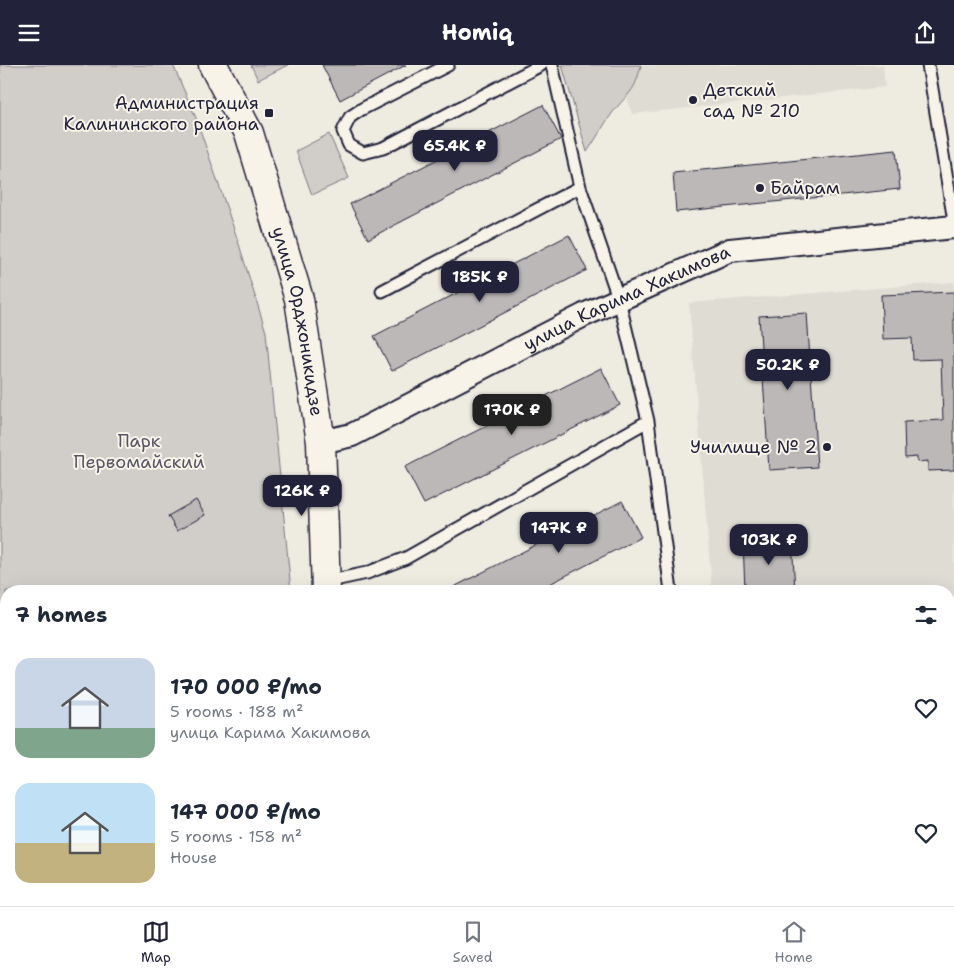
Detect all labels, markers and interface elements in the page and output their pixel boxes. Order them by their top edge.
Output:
text: Homiq [442,18,512,47]
icon: menu [15,19,43,47]
icon: share [911,19,939,47]
place label: Детский сад № 210 [703,78,800,123]
place label: Администрация Калининского района [64,91,259,136]
marker: Детский сад № 210 [687,94,699,106]
marker: Администрация Калининского района [263,107,275,119]
pin: 65.4K ₽ [409,129,501,172]
text: 65.4K ₽ [424,135,486,156]
place label: Байрам [770,176,840,200]
marker: Байрам [754,182,766,194]
street label: улица Орджоникидзе [266,224,329,418]
street label: улица Карима Хакимова [519,240,734,356]
pin: 185K ₽ [439,261,521,303]
text: 185K ₽ [452,266,508,287]
pin: 50.2K ₽ [742,349,834,391]
text: 50.2K ₽ [756,354,820,375]
pin: 170K ₽ [471,393,553,436]
text: 170K ₽ [484,399,541,420]
park label: Парк Первомайский [74,429,205,474]
place label: Училище № 2 [690,435,817,459]
marker: Училище № 2 [821,441,833,453]
pin: 126K ₽ [261,475,343,517]
text: 126K ₽ [274,480,330,501]
pin: 147K ₽ [518,511,600,554]
text: 147K ₽ [531,517,587,538]
pin: 103K ₽ [728,523,810,566]
text: 103K ₽ [741,529,797,550]
text: 7 homes [15,601,107,629]
icon: filters [912,601,940,629]
text: 170 000 ₽/mo [170,673,322,701]
icon: home [55,678,115,738]
icon: heart [912,694,940,722]
text: 5 rooms · 188 m² [170,701,303,722]
text: улица Карима Хакимова [170,722,370,743]
text: 147 000 ₽/mo [170,798,321,826]
icon: home [55,803,115,863]
icon: heart [912,819,940,847]
text: 5 rooms · 158 m² [170,826,302,847]
text: House [170,847,217,868]
tab: Map [141,918,171,966]
tab: Saved [453,918,493,966]
tab: Home [775,918,813,966]

